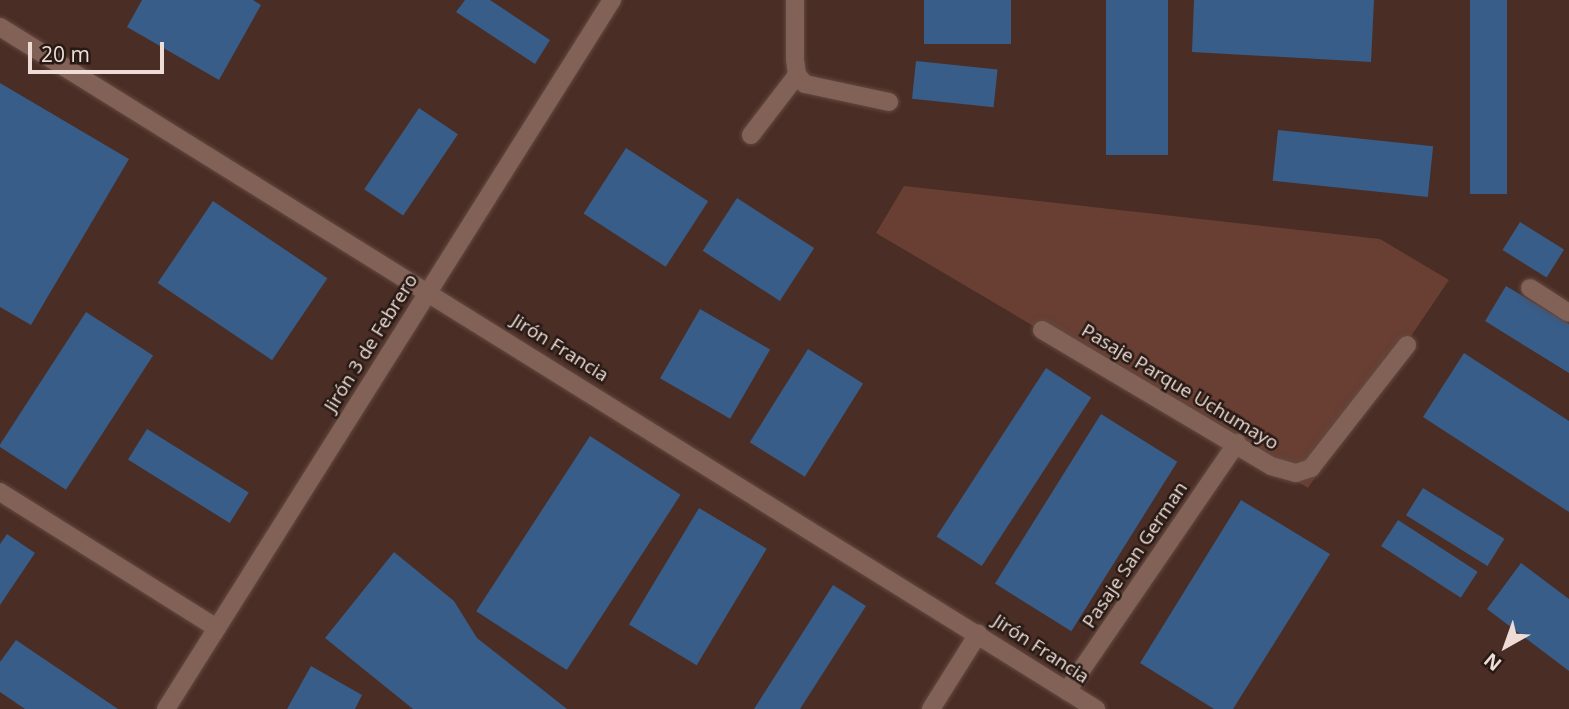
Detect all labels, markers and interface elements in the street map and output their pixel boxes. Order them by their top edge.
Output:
scale bar [32,28,168,72]
text: 20 m [41,40,90,68]
street label: Jirón 3 de Febrero [319,270,423,416]
street label: Jirón Francia [507,309,613,387]
street label: Pasaje Parque Uchumayo [1077,319,1283,455]
street label: Pasaje San German [1078,477,1192,633]
street label: Jirón Francia [989,610,1093,688]
north arrow [1471,611,1541,681]
text: N [1478,647,1507,677]

